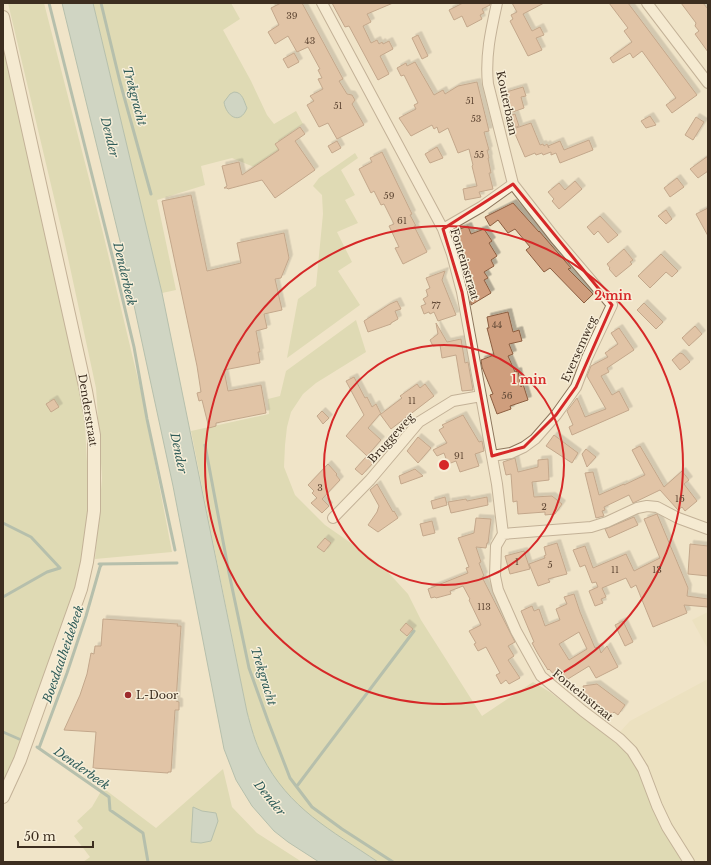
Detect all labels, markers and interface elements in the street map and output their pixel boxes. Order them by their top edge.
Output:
house number: 39 [286,10,298,21]
house number: 43 [305,35,315,46]
water label: Trekgracht [120,65,150,128]
street label: Kouterbaan [493,70,521,137]
house number: 51 [465,95,475,106]
house number: 51 [333,100,343,111]
house number: 53 [471,113,481,124]
water label: Dender [98,114,122,159]
house number: 55 [474,149,484,160]
house number: 59 [384,190,395,201]
house number: 61 [397,215,407,226]
street label: Fonteinstraat [447,226,483,302]
water label: Denderbeek [110,240,140,307]
text: 2 min [594,288,632,303]
house number: 77 [431,300,441,311]
street label: Eversemweg [558,313,600,384]
house number: 44 [492,319,502,330]
text: 1 min [512,372,547,387]
street label: Denderstraat [75,373,101,448]
house number: 56 [502,390,513,401]
house number: 11 [408,395,416,406]
street label: Bruggeweg [365,410,417,466]
water label: Dender [167,430,191,475]
house number: 91 [454,450,464,461]
centre of rings [437,458,451,472]
house number: 3 [317,482,323,493]
house number: 16 [675,493,685,504]
house number: 2 [541,501,547,512]
house number: 1 [515,556,519,567]
house number: 5 [547,559,553,570]
house number: 11 [611,564,619,575]
house number: 13 [652,564,662,575]
house number: 113 [477,601,491,612]
water label: Boesdaalheidebeek [39,603,87,706]
water label: Trekgracht [248,645,280,708]
street label: Fonteinstraat [550,666,617,724]
place label: L-Door [136,688,179,702]
marker: L-Door [123,690,133,700]
water label: Denderbeek [50,743,113,793]
water label: Dender [251,777,289,819]
scale bar [18,823,93,849]
text: 50 m [24,829,56,844]

